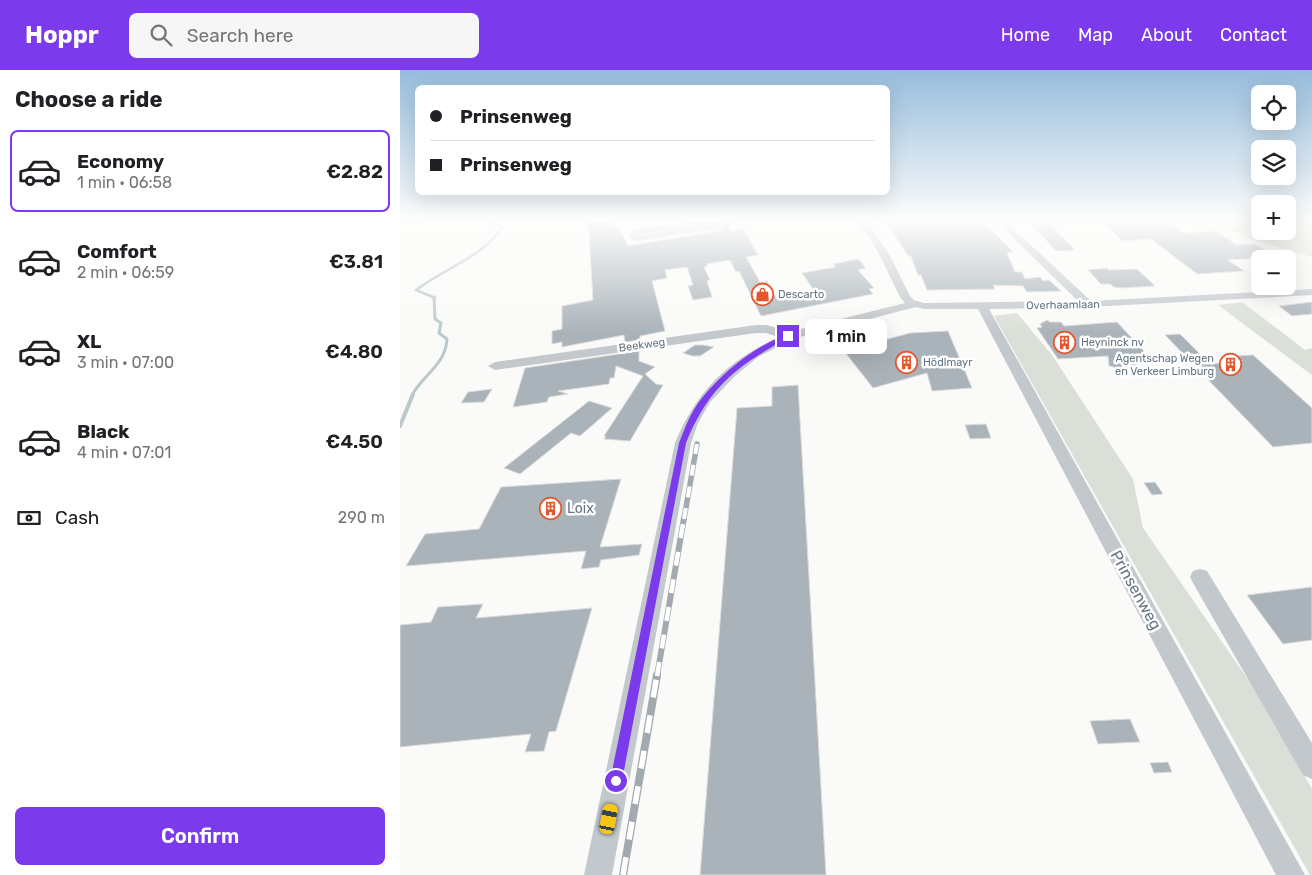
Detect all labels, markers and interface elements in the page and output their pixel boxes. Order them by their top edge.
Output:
search box [129,13,479,58]
text: Hoppr [25,21,99,49]
icon: search [147,21,175,49]
text: Search here [187,24,293,47]
text: Home [1001,24,1050,46]
text: Map [1078,24,1113,46]
text: About [1141,24,1192,46]
text: Contact [1220,24,1287,46]
map controls [1251,85,1296,295]
button: locate [1251,85,1296,130]
text: Choose a ride [15,86,162,113]
text: Prinsenweg [460,105,572,128]
button: layers [1251,140,1296,185]
icon: car [17,149,62,194]
text: Economy [77,150,164,173]
text: Prinsenweg [460,153,572,176]
text: €2.82 [326,160,383,183]
text: 1 min · 06:58 [77,173,172,192]
button: + [1251,195,1296,240]
icon: car [17,239,62,284]
text: Comfort [77,240,157,263]
text: €3.81 [329,250,383,273]
button: − [1251,250,1296,295]
text: 2 min · 06:59 [77,263,174,282]
shop icon: Descarto [750,282,774,306]
place label: Descarto [778,288,824,301]
street label: Overhaamlaan [1026,298,1100,312]
callout: 1 min [806,318,888,354]
route end [777,325,799,347]
text: 1 min [826,327,866,346]
icon: car [17,329,62,374]
text: XL [77,330,101,353]
building icon: Heyninck nv [1053,330,1077,354]
street label: Beekweg [618,335,666,355]
place label: Heyninck nv [1081,336,1144,349]
text: €4.80 [325,340,383,363]
building icon: Hödlmayr [895,350,919,374]
place label: Agentschap Wegen en Verkeer Limburg [1115,352,1214,378]
building icon: Agentschap Wegen en Verkeer Limburg [1218,352,1242,376]
text: 3 min · 07:00 [77,353,174,372]
place label: Hödlmayr [923,356,973,369]
icon: car [17,419,62,464]
text: Black [77,420,129,443]
text: €4.50 [326,430,383,453]
text: 4 min · 07:01 [77,443,171,462]
building icon: Loix [539,496,563,520]
place label: Loix [567,500,594,517]
icon: cash [15,504,43,532]
text: Cash [55,506,99,529]
text: 290 m [338,508,385,527]
street label: Prinsenweg [1106,547,1166,633]
route start [605,770,627,792]
car [598,803,619,835]
button: Confirm [15,807,385,865]

